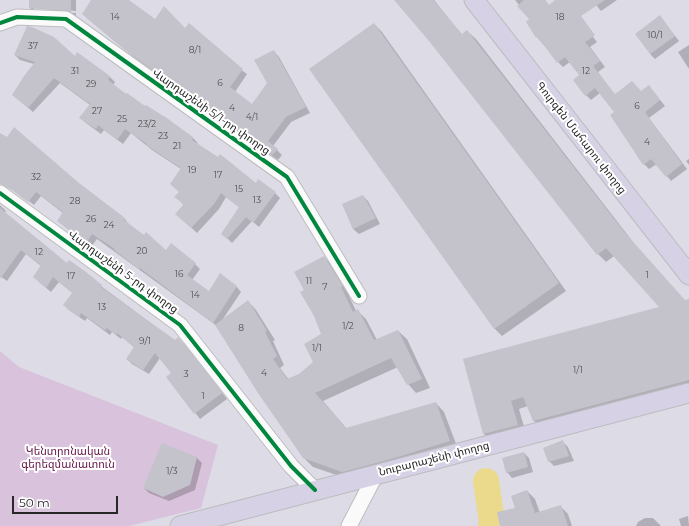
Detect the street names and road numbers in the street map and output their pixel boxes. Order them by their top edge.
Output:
street label: Վարդաշենի 5/1-րդ փողոց [150,66,272,158]
street label: Գուրգեն Մահարու փողոց [533,79,629,197]
street label: Վարդաշենի 5-րդ փողոց [65,228,181,316]
street label: Նուբարաշենի փողոց [377,439,491,479]

